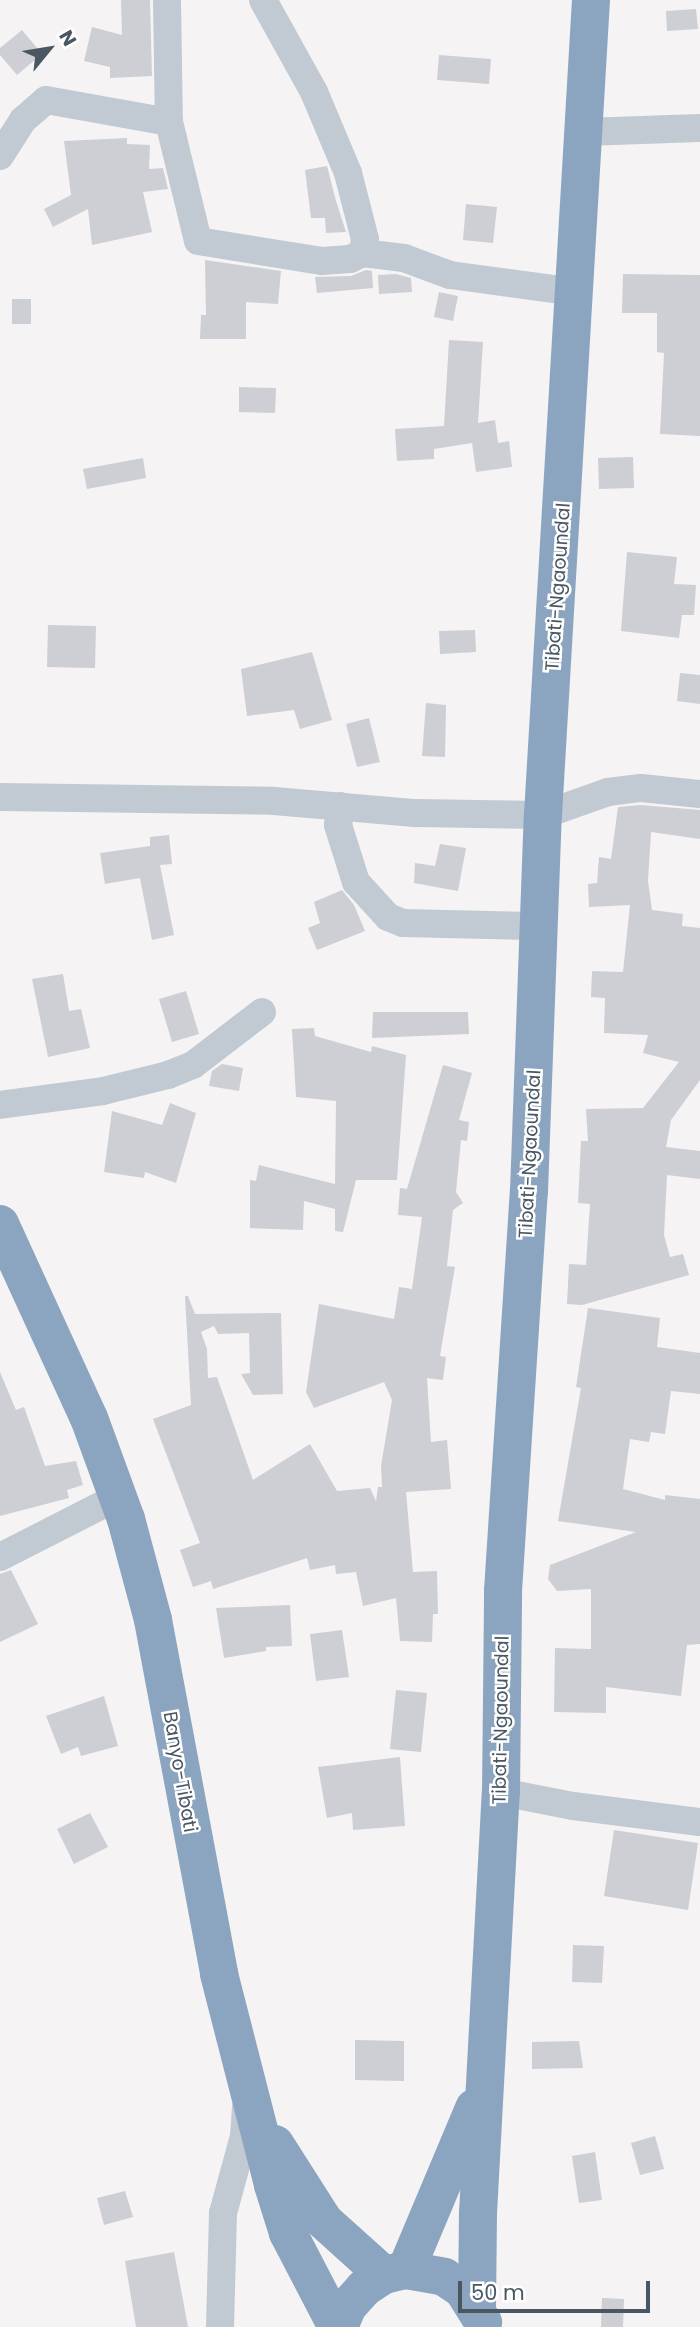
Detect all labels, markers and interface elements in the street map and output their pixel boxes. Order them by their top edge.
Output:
north arrow [14,14,84,84]
text: N [52,25,83,51]
street label: Tibati-Ngaoundal [541,502,575,672]
street label: Tibati-Ngaoundal [514,1069,546,1239]
street label: Tibati-Ngaoundal [488,1636,514,1804]
street label: Banyo-Tibati [158,1710,202,1834]
scale bar [462,2268,654,2312]
text: 50 m [471,2278,525,2307]

